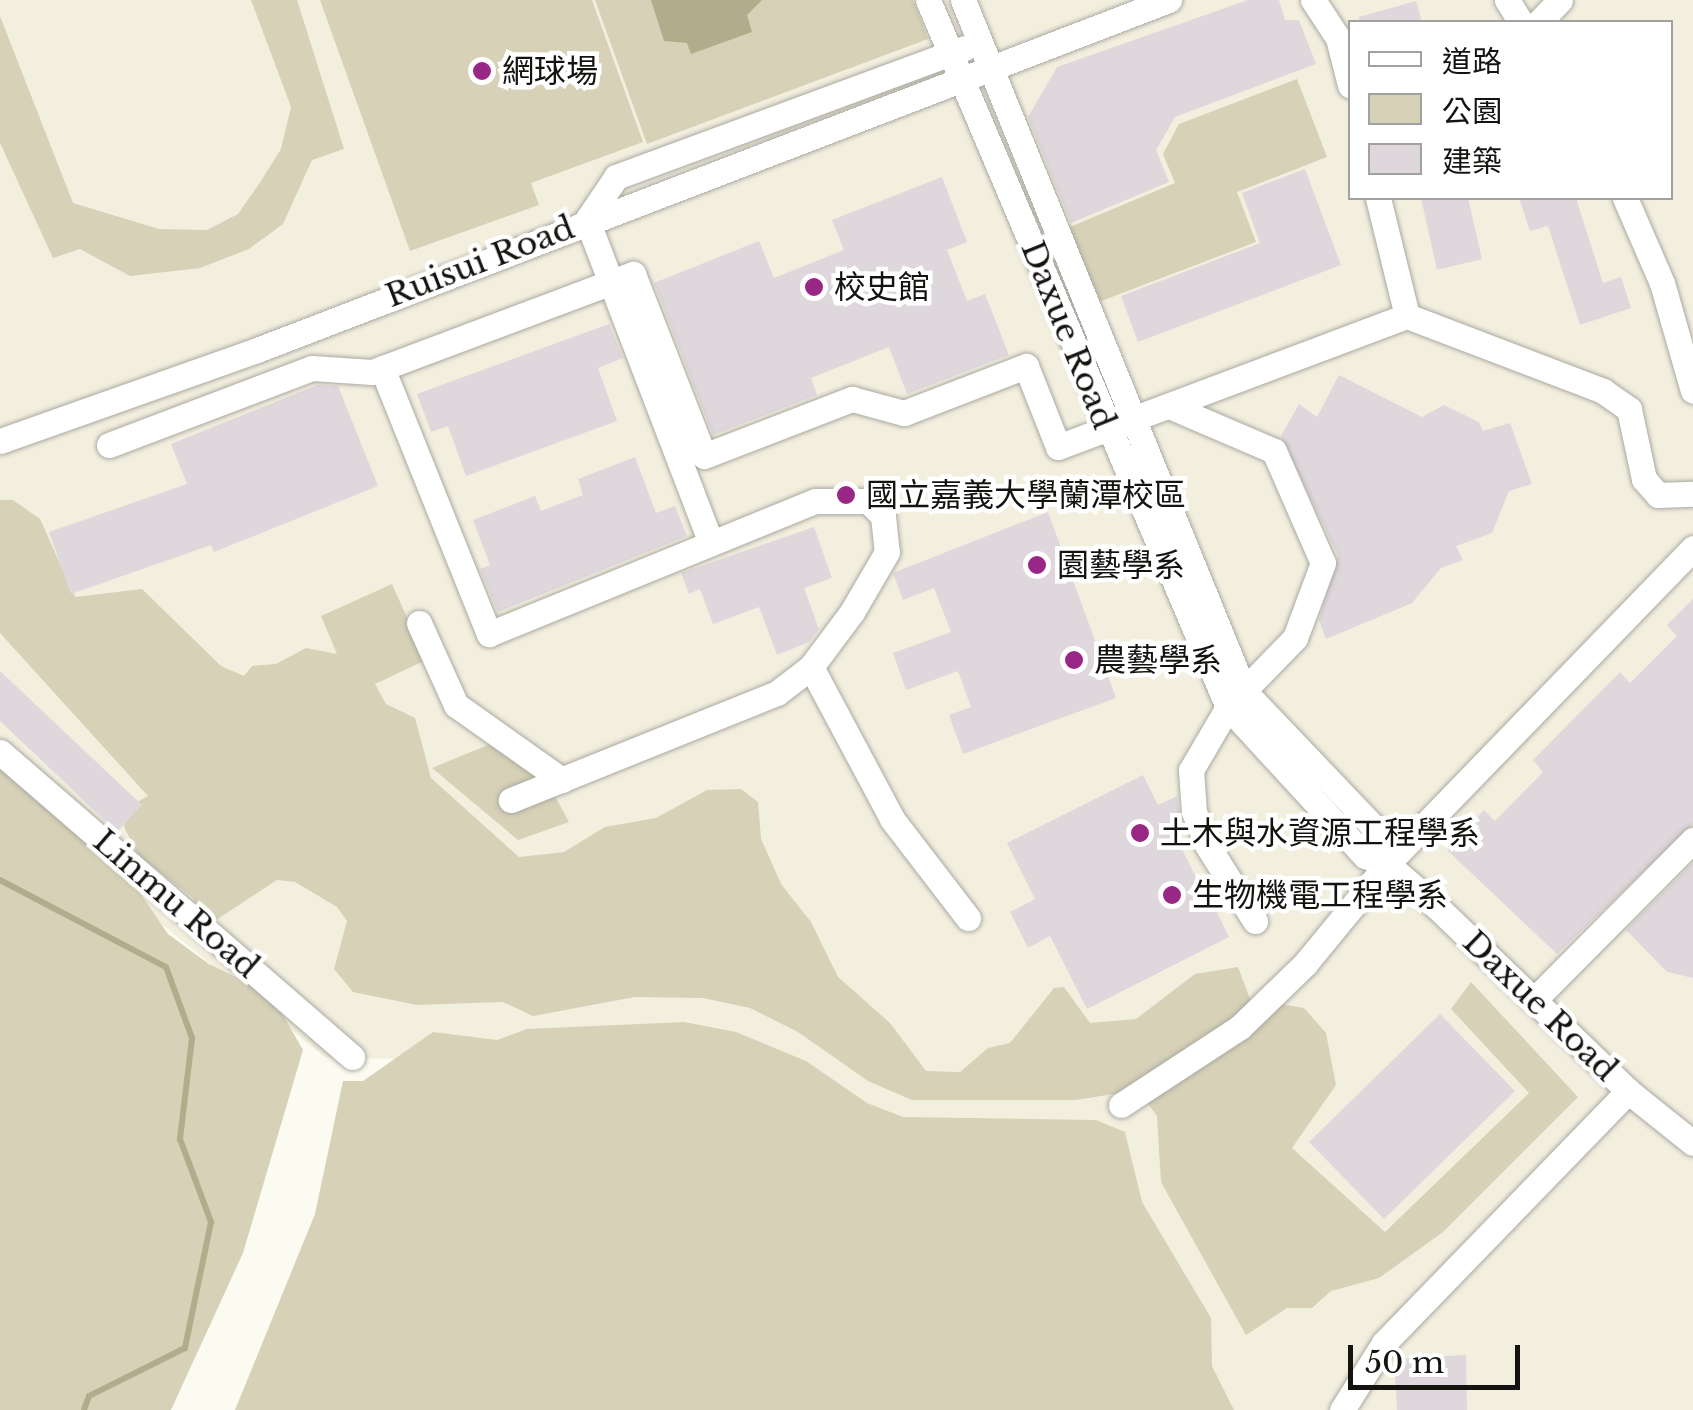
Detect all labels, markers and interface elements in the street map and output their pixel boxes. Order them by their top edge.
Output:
legend [1348,20,1673,200]
text: 道路 [1442,43,1502,80]
place label: 網球場 [502,52,598,90]
marker: 網球場 [471,60,493,82]
text: 公園 [1442,93,1502,130]
text: 建築 [1442,143,1502,180]
street label: Ruisui Road [380,208,580,316]
street label: Daxue Road [1013,235,1123,435]
place label: 校史館 [834,268,930,306]
marker: 校史館 [803,276,825,298]
place label: 國立嘉義大學蘭潭校區 [866,476,1186,514]
marker: 國立嘉義大學蘭潭校區 [835,484,857,506]
place label: 園藝學系 [1057,546,1185,584]
marker: 園藝學系 [1026,554,1048,576]
place label: 農藝學系 [1094,641,1222,679]
marker: 農藝學系 [1063,649,1085,671]
place label: 土木與水資源工程學系 [1160,814,1480,852]
street label: Linmu Road [86,822,266,986]
marker: 土木與水資源工程學系 [1129,822,1151,844]
place label: 生物機電工程學系 [1192,876,1448,914]
marker: 生物機電工程學系 [1161,884,1183,906]
street label: Daxue Road [1455,923,1625,1089]
scale bar [1353,1325,1526,1387]
text: 50 m [1365,1344,1444,1381]

